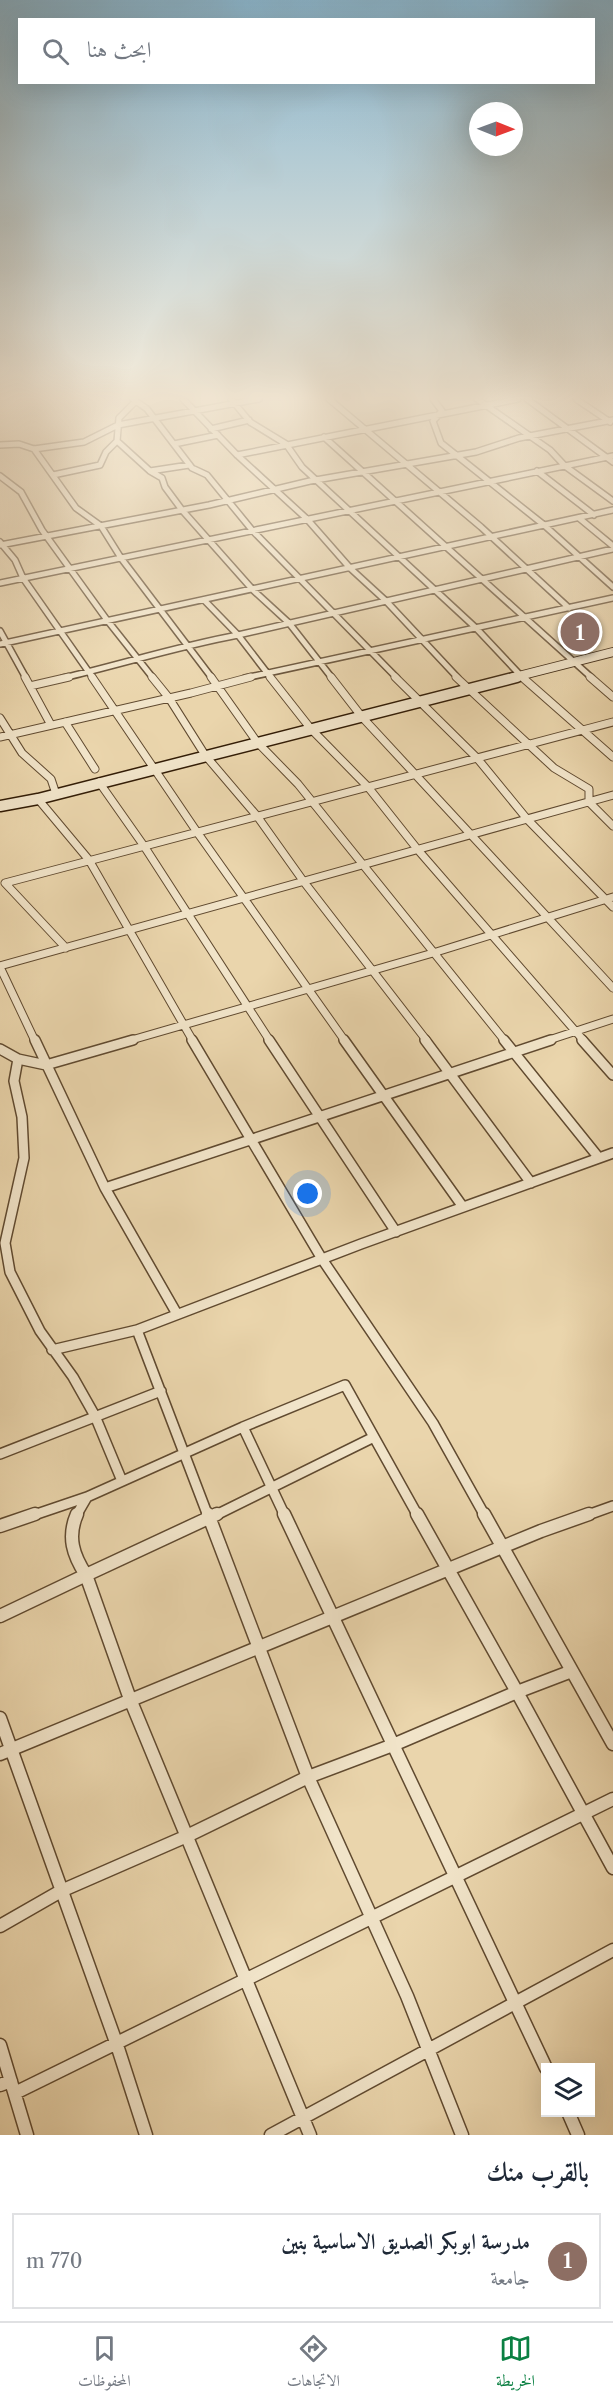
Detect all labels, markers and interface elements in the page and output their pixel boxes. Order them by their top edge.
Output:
search box [18,18,595,84]
icon: search [39,35,72,68]
text: ابحث هنا [87,36,152,63]
north arrow [469,102,523,156]
pin: 1 [560,610,600,654]
your location [293,1179,322,1208]
map controls [541,2063,595,2117]
button: layers [541,2063,595,2117]
text: بالقرب منك [486,2156,589,2188]
text: مدرسة ابوبكر الصديق الاساسية بنين [281,2228,530,2255]
text: 770 m [26,2249,82,2273]
text: 1 [563,2249,572,2273]
text: جامعة [491,2266,530,2290]
tab: المحفوظات [78,2332,131,2396]
tab: الاتجاهات [287,2332,340,2396]
tab: الخريطة [496,2332,535,2396]

